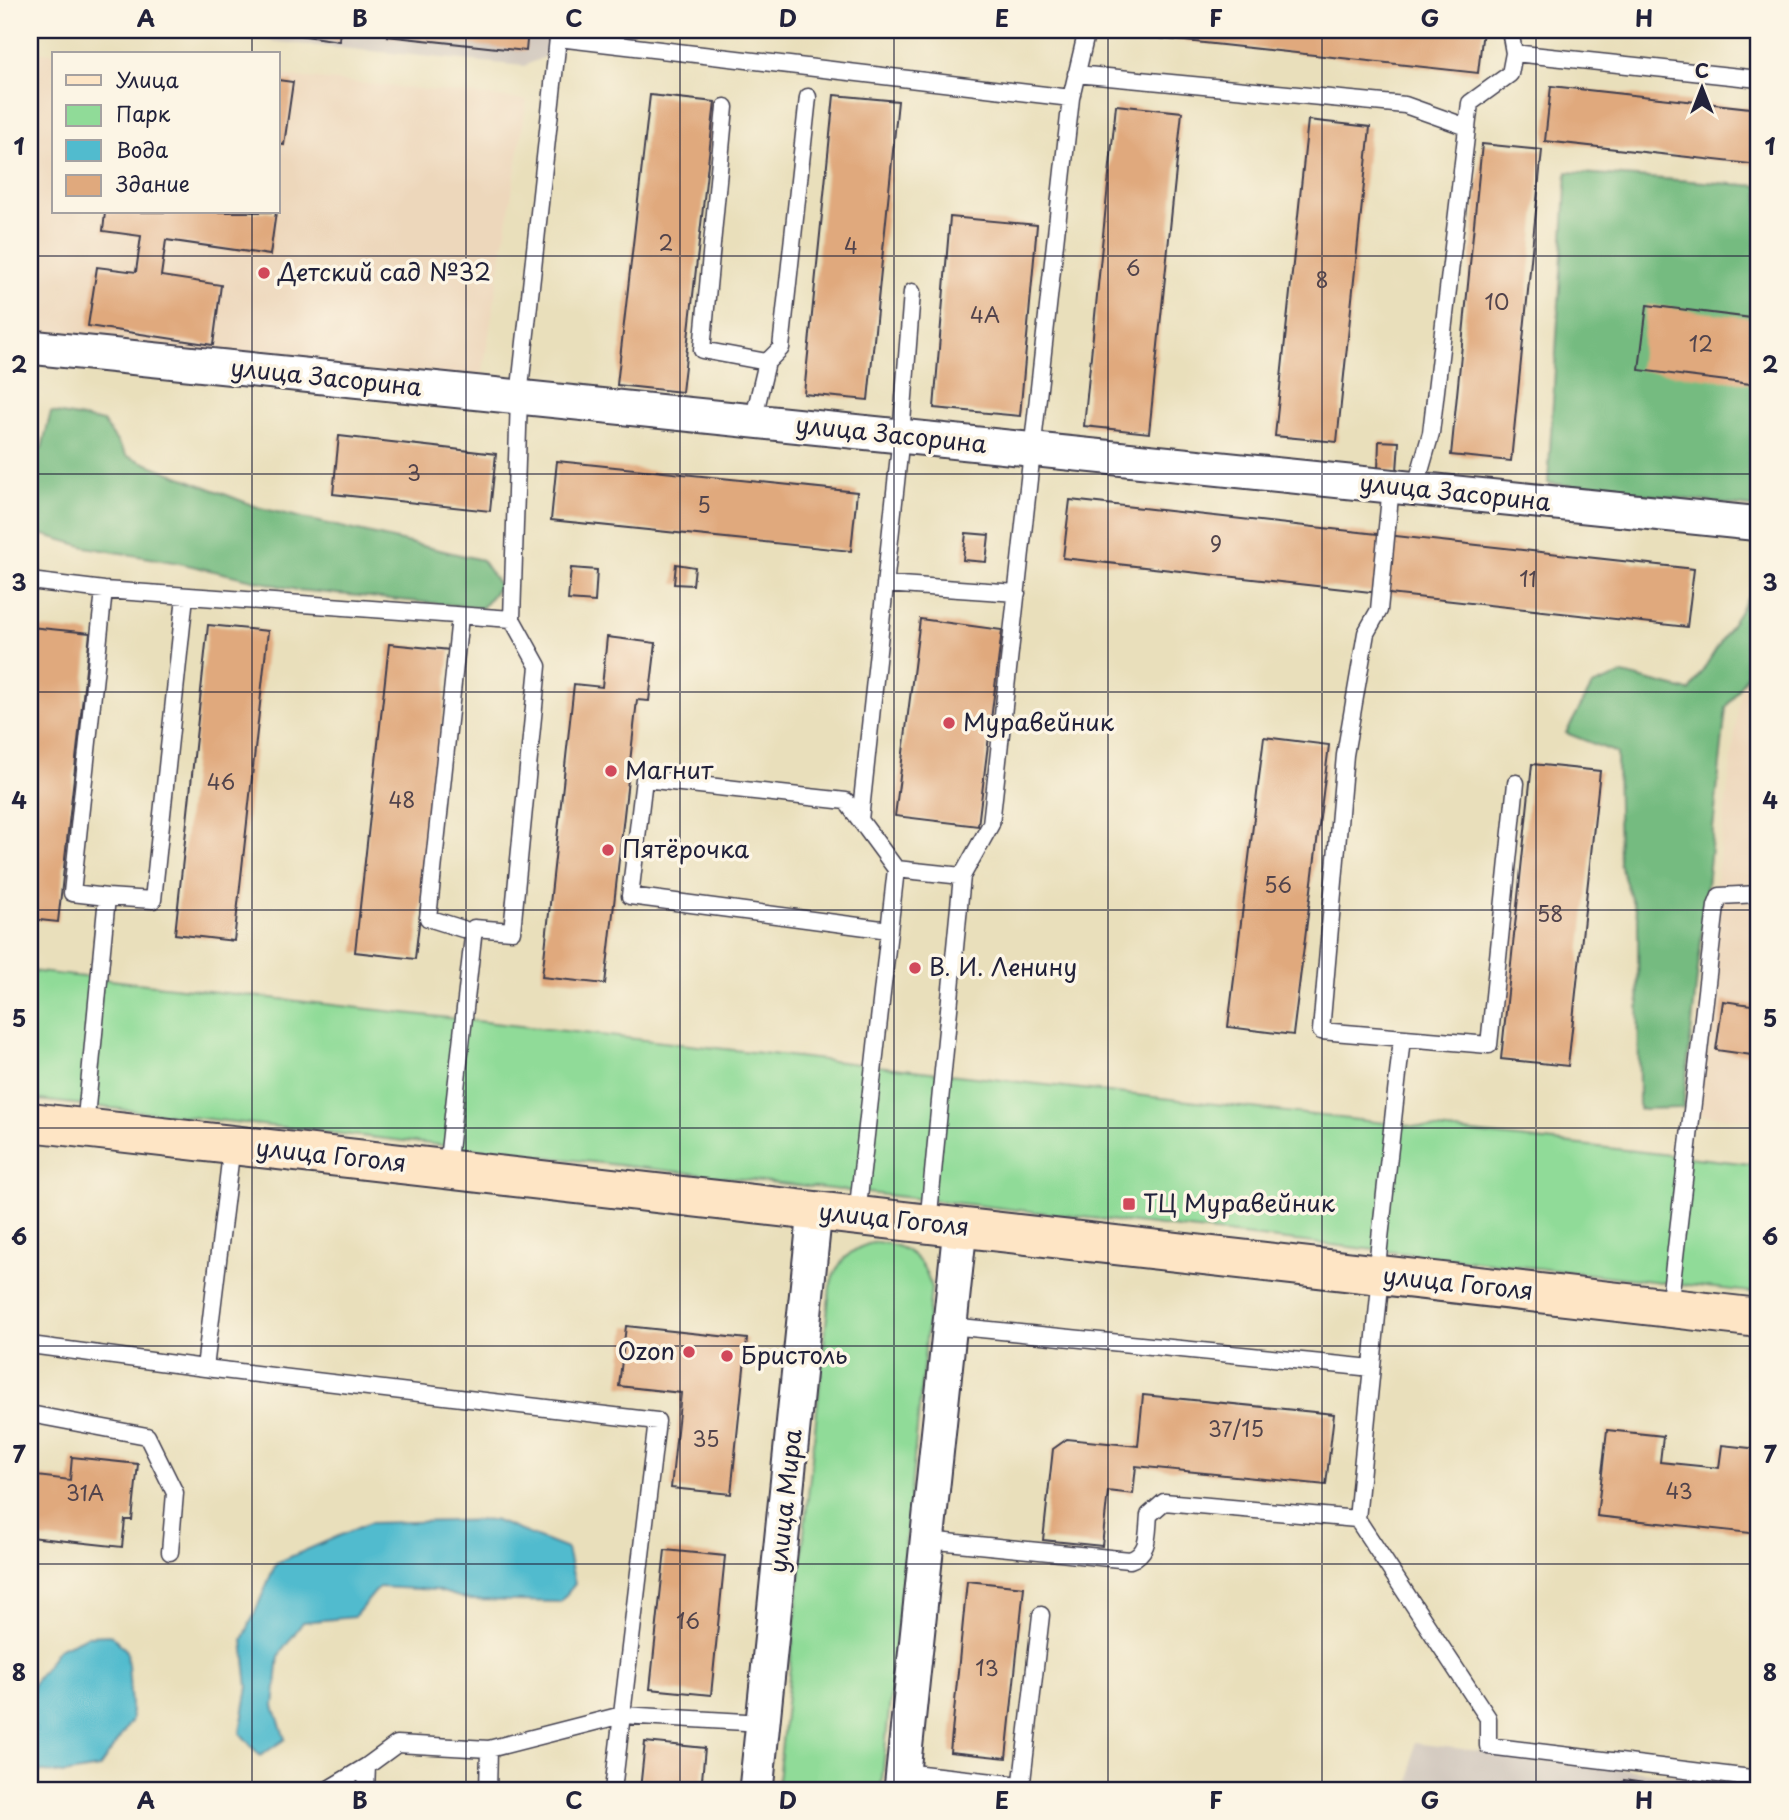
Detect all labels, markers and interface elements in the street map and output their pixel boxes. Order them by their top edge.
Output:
text: A [137,0,155,35]
text: B [352,0,368,35]
text: C [565,0,583,35]
text: D [779,0,797,35]
text: E [995,0,1009,35]
text: F [1209,0,1223,35]
text: G [1421,0,1439,35]
text: H [1635,0,1653,35]
legend [52,52,280,214]
north arrow [1666,52,1736,122]
text: С [1695,56,1709,84]
text: Улица [116,63,179,95]
text: Парк [116,97,171,129]
text: 1 [14,128,25,163]
text: 1 [1765,128,1776,163]
text: Вода [116,133,168,165]
text: Здание [116,167,190,199]
house number: 2 [659,226,673,258]
house number: 4 [844,229,858,261]
house number: 6 [1126,251,1140,283]
place label: Детский сад №32 [277,253,491,289]
house number: 8 [1315,263,1329,295]
marker: Детский сад №32 [256,265,272,281]
house number: 10 [1485,285,1509,317]
house number: 4А [970,298,1000,330]
house number: 12 [1689,327,1713,359]
text: 2 [11,346,27,381]
text: 2 [1762,346,1778,381]
street label: улица Засорина [229,348,424,404]
street label: улица Засорина [794,405,989,461]
house number: 3 [407,456,421,488]
street label: улица Засорина [1358,463,1553,519]
house number: 5 [697,488,711,520]
house number: 9 [1210,527,1222,559]
house number: 11 [1519,562,1537,594]
text: 3 [11,564,27,599]
text: 3 [1762,564,1778,599]
place label: Муравейник [963,703,1115,739]
marker: Муравейник [941,715,957,731]
place label: Магнит [625,751,714,787]
marker: Магнит [603,763,619,779]
house number: 46 [207,765,235,797]
text: 4 [11,782,27,817]
text: 4 [1762,782,1778,817]
house number: 48 [389,783,415,815]
place label: Пятёрочка [622,830,749,866]
marker: Пятёрочка [600,842,616,858]
house number: 56 [1264,868,1292,900]
house number: 58 [1537,897,1563,929]
place label: В. И. Ленину [929,948,1077,984]
marker: В. И. Ленину [907,960,923,976]
text: 5 [12,1000,26,1035]
text: 5 [1763,1000,1777,1035]
street label: улица Гоголя [254,1128,408,1180]
place label: ТЦ Муравейник [1143,1184,1336,1220]
street label: улица Гоголя [817,1192,971,1244]
marker: ТЦ Муравейник [1121,1196,1137,1212]
text: 6 [11,1218,27,1253]
text: 6 [1762,1218,1778,1253]
street label: улица Гоголя [1381,1256,1535,1308]
place label: Ozon [618,1332,675,1368]
place label: Бристоль [741,1336,847,1372]
marker: Ozon [681,1344,697,1360]
marker: Бристоль [719,1348,735,1364]
house number: 37/15 [1208,1412,1264,1444]
house number: 35 [693,1422,719,1454]
street label: улица Мира [759,1427,809,1575]
text: 7 [12,1436,26,1471]
text: 7 [1763,1436,1777,1471]
house number: 43 [1665,1474,1693,1506]
house number: 31А [66,1476,104,1508]
house number: 16 [676,1604,700,1636]
house number: 13 [975,1651,999,1683]
text: 8 [12,1654,26,1689]
text: 8 [1763,1654,1777,1689]
text: A [137,1782,155,1817]
text: B [352,1782,368,1817]
text: C [565,1782,583,1817]
text: D [779,1782,797,1817]
text: E [995,1782,1009,1817]
text: F [1209,1782,1223,1817]
text: G [1421,1782,1439,1817]
text: H [1635,1782,1653,1817]

